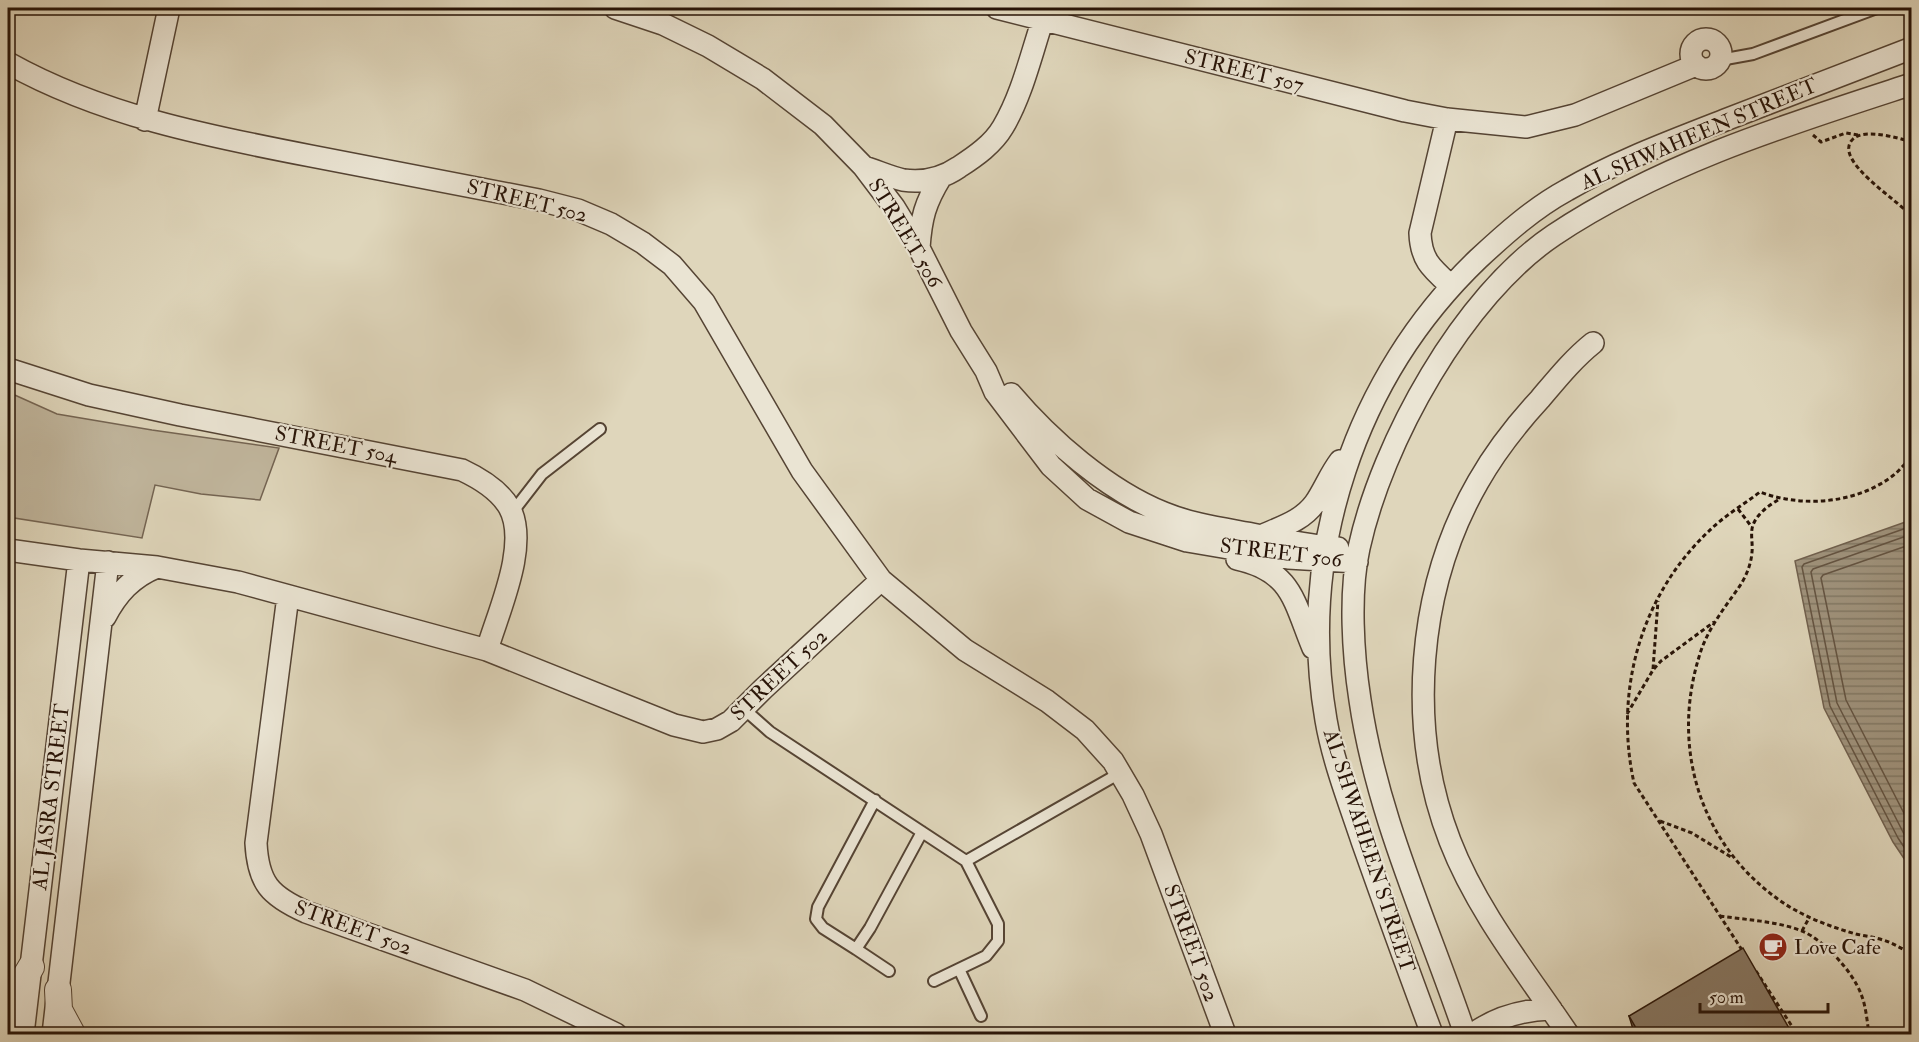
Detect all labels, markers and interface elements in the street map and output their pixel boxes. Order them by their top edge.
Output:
street label: STREET 507 [1182,43,1307,99]
street label: AL SHWAHEEN STREET [1576,72,1822,196]
street label: STREET 502 [464,173,590,229]
street label: STREET 506 [862,173,949,294]
street label: STREET 504 [273,420,401,470]
street label: STREET 506 [1218,532,1345,574]
street label: STREET 502 [725,623,833,727]
street label: AL JASRA STREET [26,702,76,893]
street label: AL SHWAHEEN STREET [1317,725,1421,976]
street label: STREET 502 [1157,881,1225,1005]
street label: STREET 502 [291,894,415,962]
cafe icon: Love Cafe [1757,931,1789,963]
place label: Love Cafe [1794,934,1881,961]
scale bar [1700,976,1828,1014]
text: 50 m [1709,986,1744,1009]

